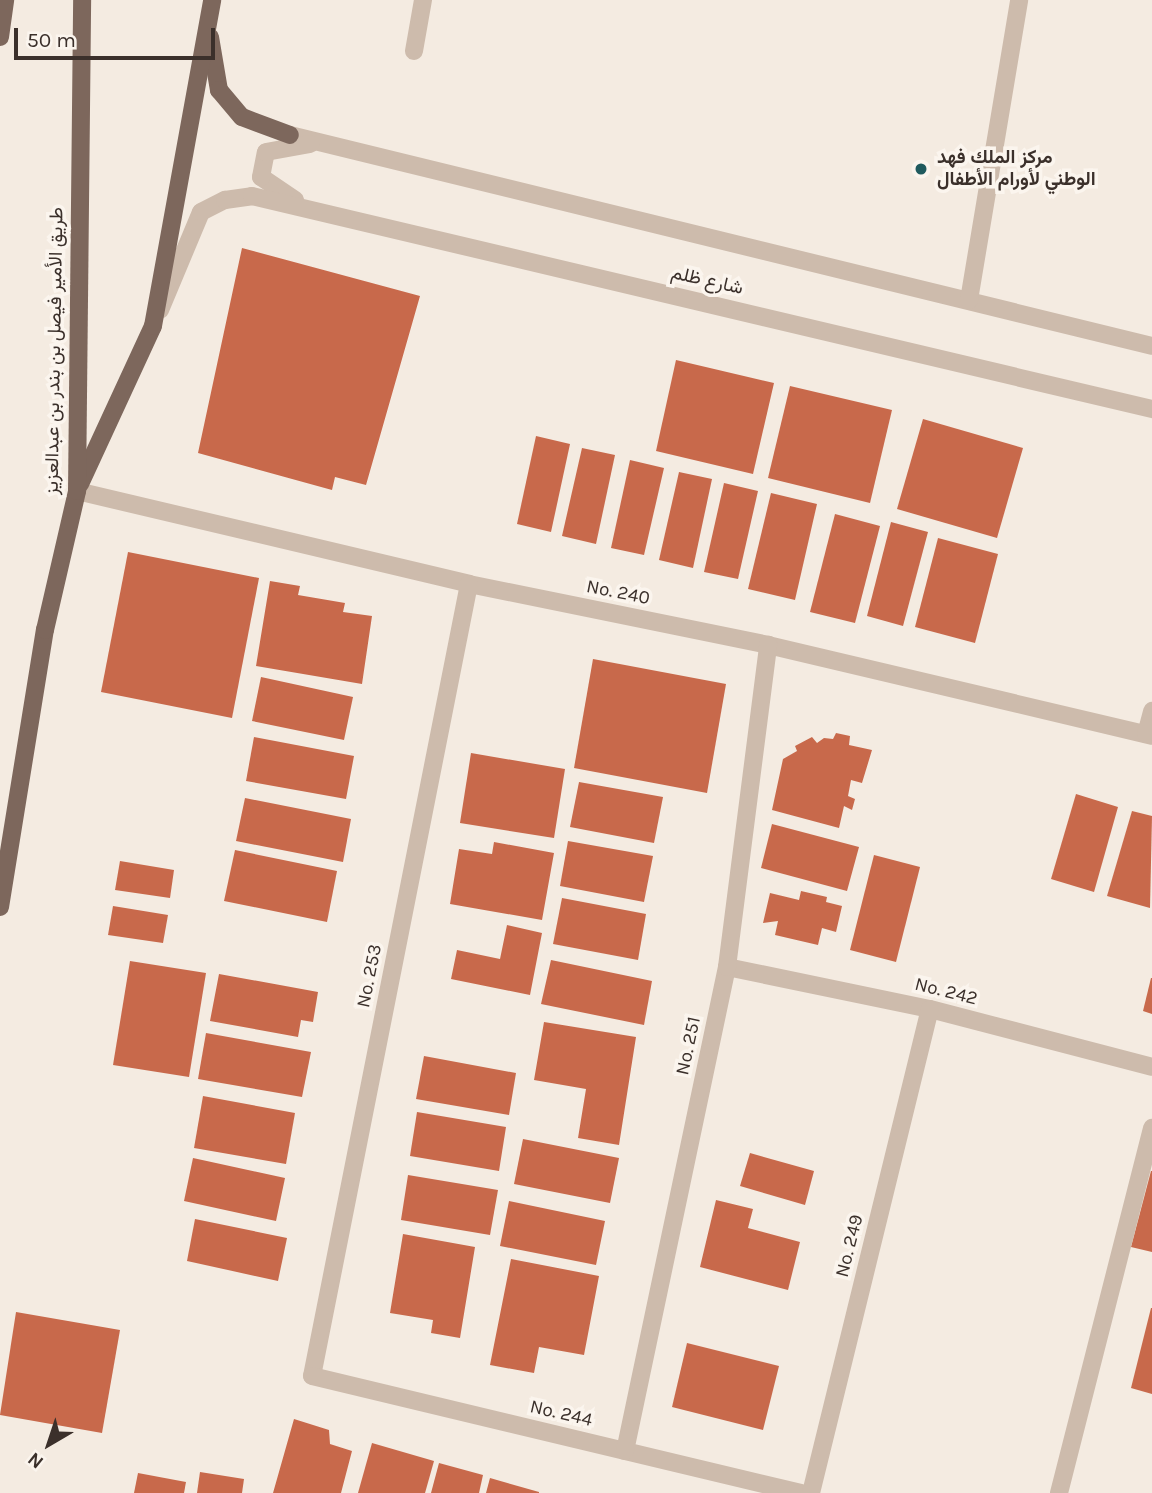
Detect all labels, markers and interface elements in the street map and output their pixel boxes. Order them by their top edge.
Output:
scale bar [18,14,219,58]
text: 50 m [27,28,76,52]
place label: مركز الملك فهد الوطني لأورام الأطفال [937,147,1096,191]
marker: مركز الملك فهد الوطني لأورام الأطفال [911,159,931,179]
street label: طريق الأمير فيصل بن بندر بن عبدالعزيز [41,207,69,495]
street label: شارع ظلم [669,262,745,300]
street label: No. 240 [584,576,652,610]
street label: No. 253 [353,942,387,1010]
street label: No. 242 [912,973,980,1011]
street label: No. 251 [672,1015,706,1077]
street label: No. 249 [831,1212,869,1280]
street label: No. 244 [527,1396,595,1432]
north arrow [14,1409,84,1479]
text: N [24,1447,48,1473]

